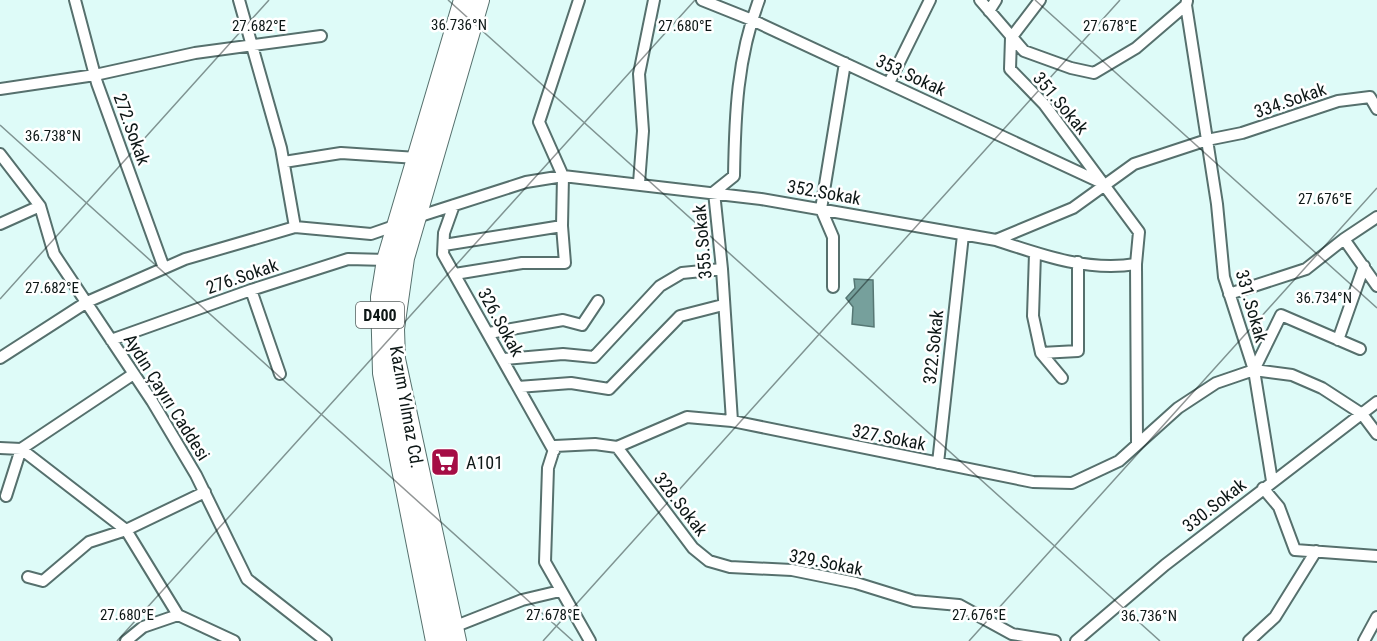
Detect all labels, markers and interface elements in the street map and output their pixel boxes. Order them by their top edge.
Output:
text: 36.736°N [431,16,487,34]
text: 27.682°E [232,17,286,35]
text: 27.680°E [658,17,712,35]
text: 27.678°E [1083,17,1137,35]
street label: 353.Sokak [873,50,949,100]
street label: 351.Sokak [1029,68,1093,138]
street label: 334.Sokak [1251,78,1329,122]
street label: 272.Sokak [109,90,155,168]
text: 36.738°N [25,127,81,145]
street label: 352.Sokak [785,175,863,209]
text: 27.676°E [1298,190,1352,208]
street label: 355.Sokak [688,204,716,280]
street label: 276.Sokak [203,254,281,298]
street label: 331.Sokak [1232,267,1272,345]
text: 27.682°E [25,279,79,297]
street label: 326.Sokak [474,284,528,360]
text: 36.734°N [1296,289,1352,307]
road number: D400 [356,302,404,328]
street label: 322.Sokak [919,309,947,385]
street label: Aydın Çayırı Caddesi [120,330,214,464]
street label: Kazım Yılmaz Cd. [386,344,428,470]
street label: 327.Sokak [850,420,928,454]
supermarket icon: A101 [429,446,461,478]
place label: A101 [466,452,503,473]
street label: 328.Sokak [650,468,712,540]
street label: 330.Sokak [1178,474,1250,536]
street label: 329.Sokak [787,545,865,579]
text: 27.680°E [100,606,154,624]
text: 27.678°E [526,606,580,624]
text: 27.676°E [952,606,1006,624]
text: 36.736°N [1121,607,1177,625]

